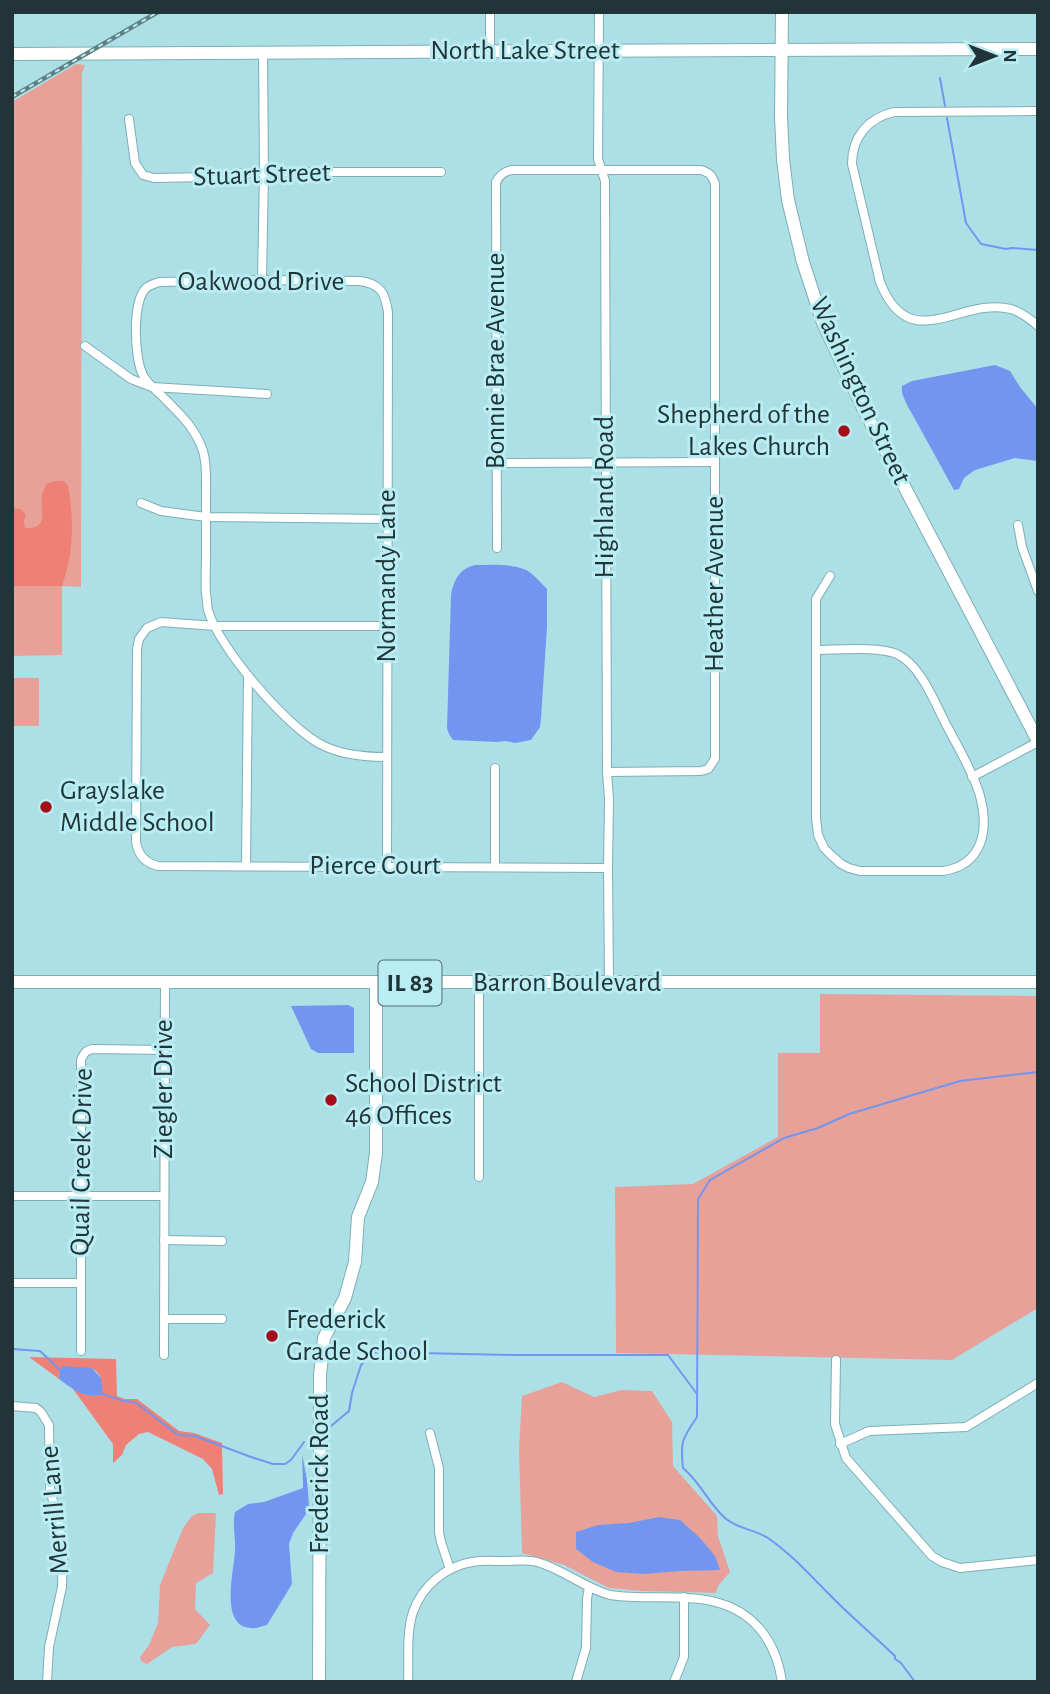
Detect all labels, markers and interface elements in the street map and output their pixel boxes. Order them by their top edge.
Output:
north arrow [959,21,1029,91]
street label: North Lake Street [430,37,620,65]
text: N [1000,49,1019,63]
street label: Stuart Street [193,159,331,191]
street label: Bonnie Brae Avenue [482,253,510,469]
street label: Oakwood Drive [178,268,344,296]
street label: Washington Street [804,293,916,489]
place label: Shepherd of the Lakes Church [657,401,830,461]
street label: Highland Road [591,416,619,578]
marker: Shepherd of the Lakes Church [836,423,852,439]
street label: Normandy Lane [373,489,401,663]
street label: Heather Avenue [701,496,729,672]
place label: Grayslake Middle School [60,777,215,837]
marker: Grayslake Middle School [38,799,54,815]
street label: Pierce Court [309,852,441,880]
road number: IL 83 [378,960,442,1006]
street label: Barron Boulevard [473,969,661,997]
street label: Ziegler Drive [150,1019,178,1159]
street label: Quail Creek Drive [66,1068,98,1256]
place label: School District 46 Offices [345,1070,502,1130]
marker: School District 46 Offices [323,1092,339,1108]
place label: Frederick Grade School [286,1306,428,1366]
marker: Frederick Grade School [264,1328,280,1344]
street label: Frederick Road [306,1394,334,1554]
street label: Merrill Lane [35,1444,75,1576]

